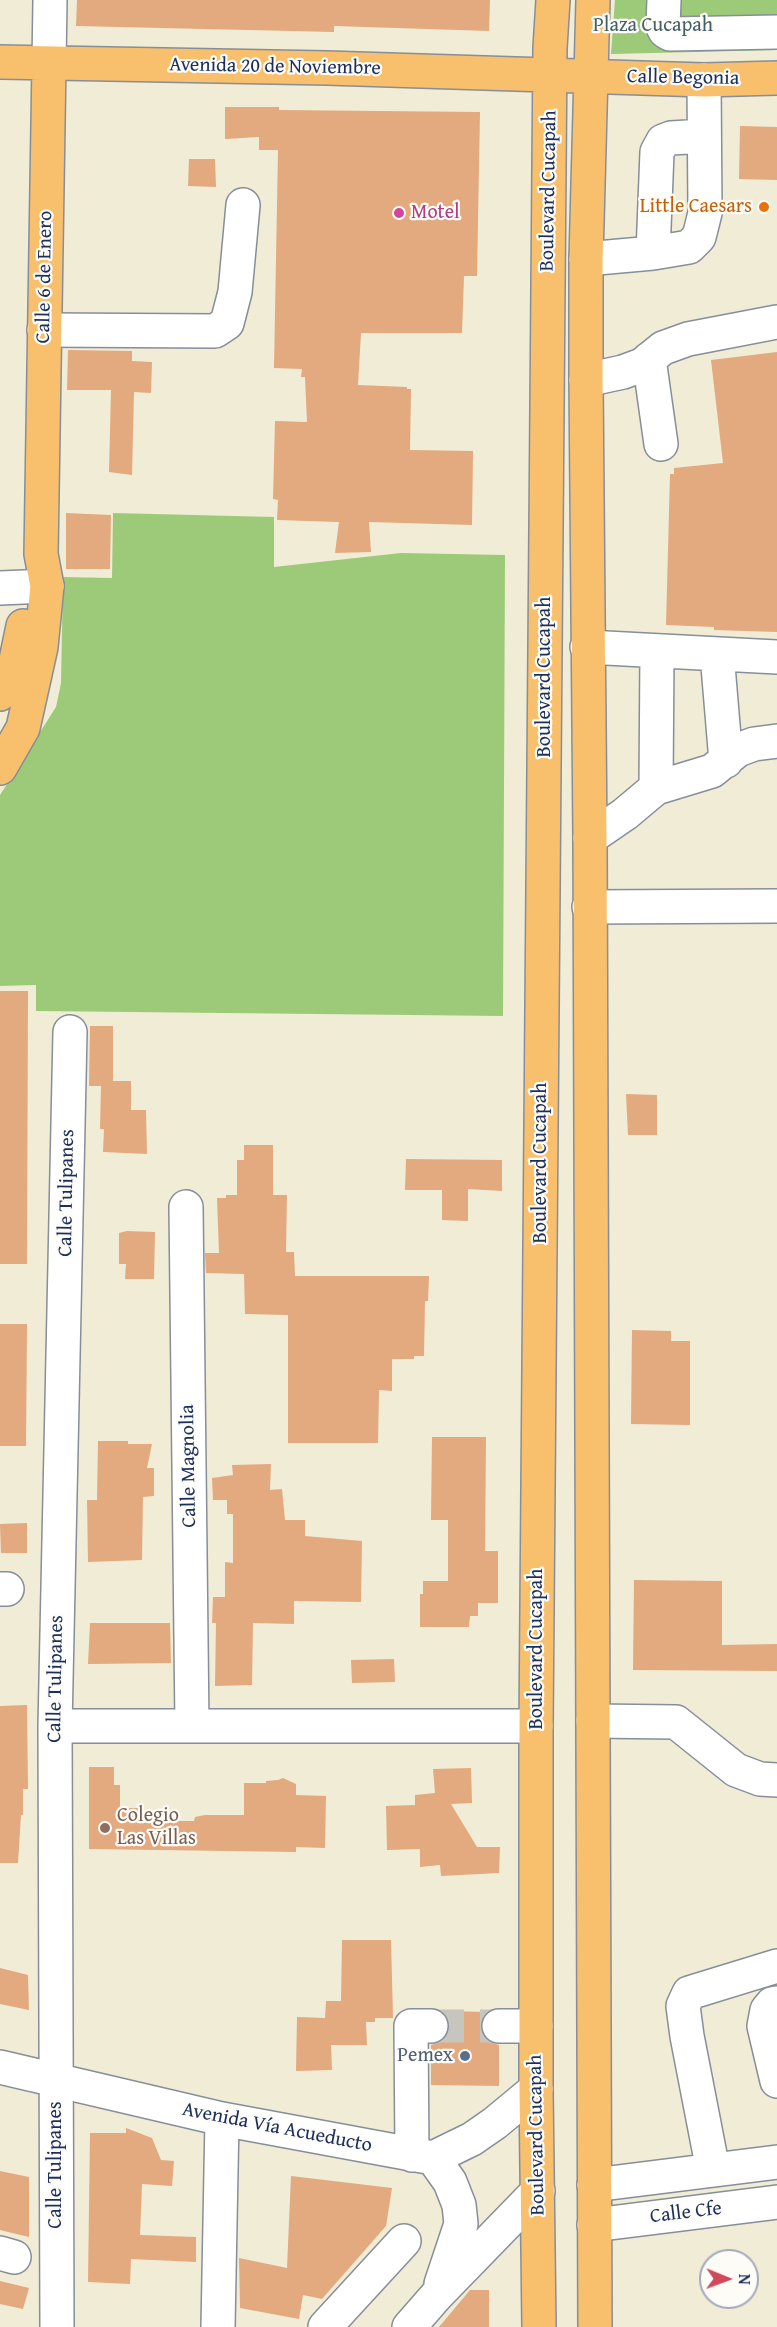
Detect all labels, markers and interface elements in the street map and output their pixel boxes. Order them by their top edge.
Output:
park label: Plaza Cucapah [593,14,713,38]
street label: Avenida 20 de Noviembre [169,53,381,81]
street label: Calle Begonia [627,65,739,91]
street label: Boulevard Cucapah [536,110,562,272]
place label: Little Caesars [640,195,752,219]
marker: Little Caesars [757,200,771,214]
place label: Motel [411,201,460,225]
marker: Motel [392,206,406,220]
street label: Calle 6 de Enero [32,210,58,344]
street label: Boulevard Cucapah [533,597,557,757]
street label: Boulevard Cucapah [529,1083,553,1243]
street label: Calle Tulipanes [54,1129,80,1257]
street label: Calle Magnolia [176,1404,202,1528]
street label: Boulevard Cucapah [525,1569,549,1729]
street label: Calle Tulipanes [43,1615,69,1743]
place label: Colegio Las Villas [117,1804,196,1851]
marker: Colegio Las Villas [98,1821,112,1835]
place label: Pemex [397,2044,453,2068]
marker: Pemex [458,2049,472,2063]
street label: Boulevard Cucapah [524,2054,550,2216]
street label: Avenida Vía Acueducto [180,2098,374,2158]
street label: Calle Tulipanes [44,2101,68,2229]
street label: Calle Cfe [649,2197,723,2229]
north arrow [699,2249,759,2309]
text: N [733,2274,757,2285]

